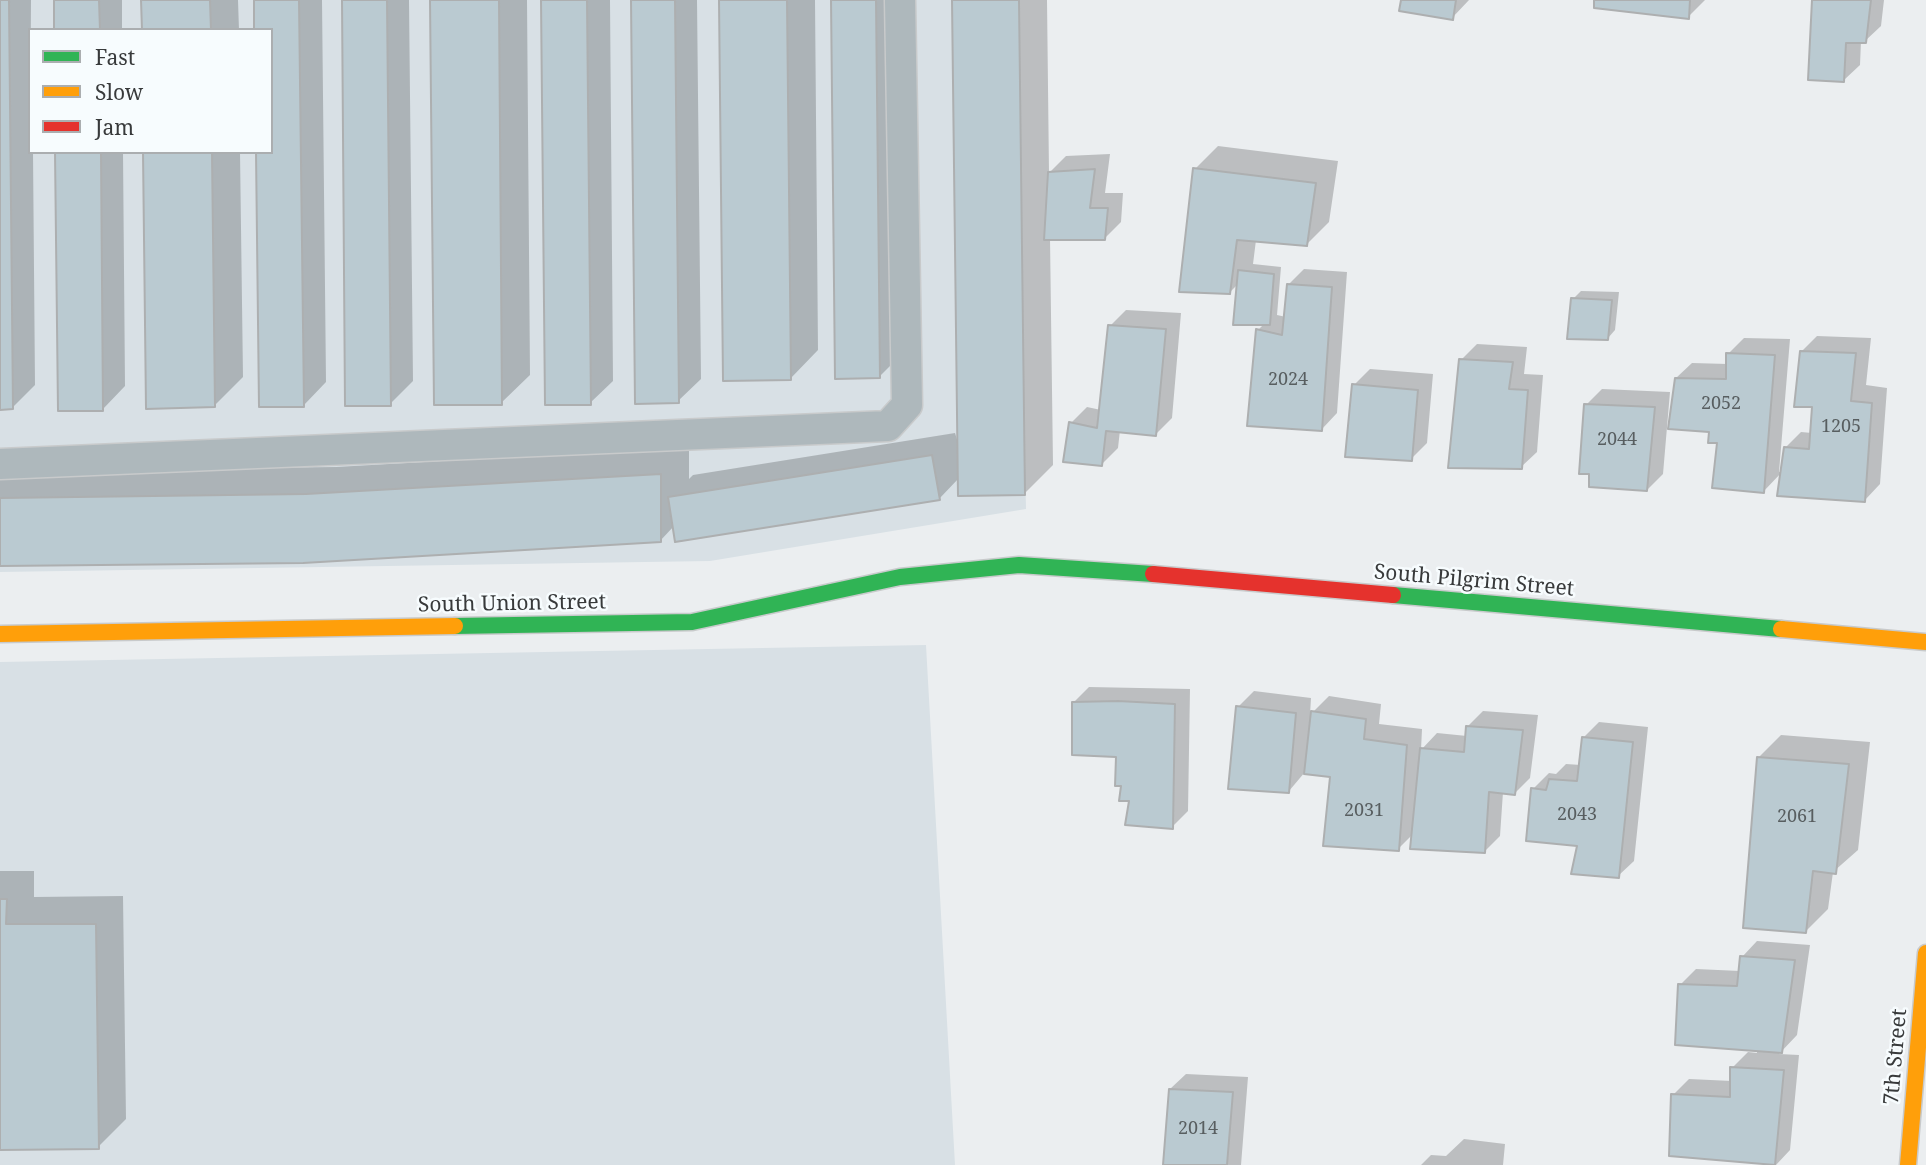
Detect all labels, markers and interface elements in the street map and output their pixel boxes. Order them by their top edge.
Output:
legend [28,28,273,154]
text: Fast [95,43,135,71]
text: Slow [95,78,143,106]
text: Jam [95,113,134,141]
house number: 2024 [1268,369,1308,391]
house number: 2052 [1701,393,1741,415]
house number: 1205 [1821,416,1861,438]
house number: 2044 [1597,429,1637,451]
street label: South Pilgrim Street [1373,560,1575,602]
street label: South Union Street [418,590,606,618]
house number: 2031 [1344,800,1384,822]
house number: 2043 [1557,804,1597,826]
house number: 2061 [1777,806,1817,828]
street label: 7th Street [1879,1008,1913,1106]
house number: 2014 [1178,1118,1218,1140]

